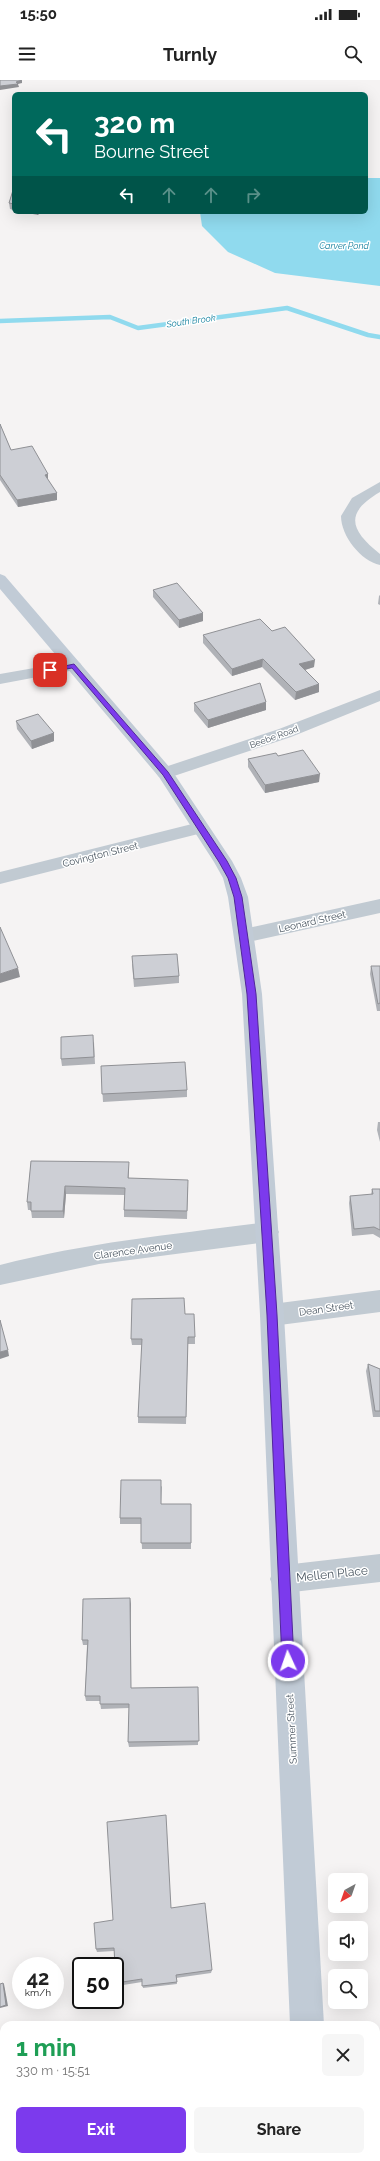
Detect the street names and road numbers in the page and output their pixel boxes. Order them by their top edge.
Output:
street label: Beebe Road [248,723,300,750]
street label: Covington Street [61,840,140,869]
street label: Leonard Street [277,908,347,935]
street label: Clarence Avenue [93,1240,173,1261]
street label: Dean Street [298,1299,354,1318]
street label: Mellen Place [295,1563,369,1585]
street label: Summer Street [284,1693,299,1764]

